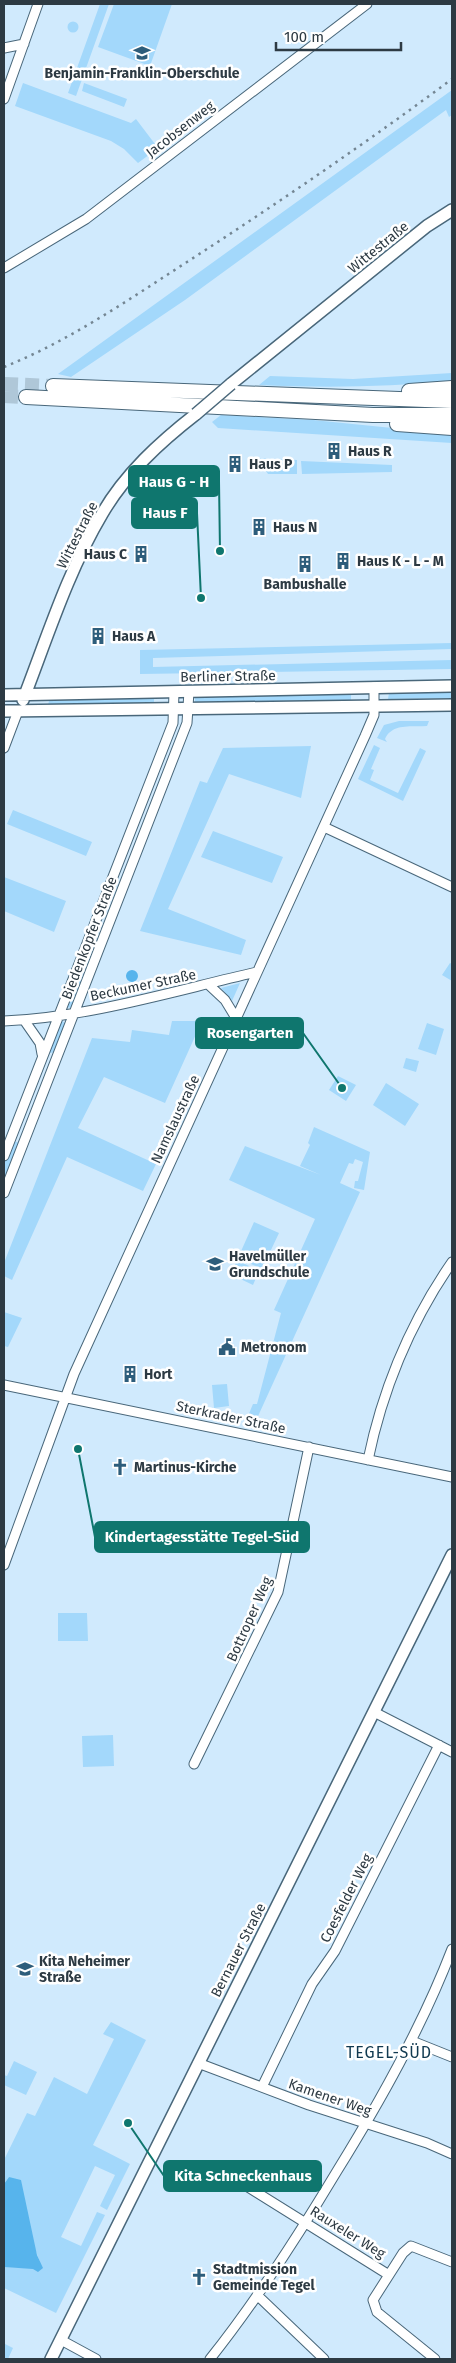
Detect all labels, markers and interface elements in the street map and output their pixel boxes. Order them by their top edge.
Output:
scale bar [276,20,401,52]
text: 100 m [284,28,324,46]
school or university icon: Benjamin-Franklin-Oberschule [132,43,152,63]
place label: Benjamin-Franklin-Oberschule [45,65,240,82]
street label: Jacobsenweg [143,97,218,161]
street label: Wittestraße [345,218,412,277]
building icon: Haus R [324,441,344,461]
place label: Haus R [348,443,392,460]
building icon: Haus P [225,454,245,474]
place label: Haus P [249,456,293,473]
callout: Haus G - H [129,466,219,496]
text: Haus G - H [139,473,209,491]
callout: Haus F [132,498,197,528]
street label: Wittestraße [53,499,102,572]
text: Haus F [143,504,188,522]
building icon: Haus N [249,517,269,537]
place label: Haus N [273,519,317,536]
building icon: Haus C [131,544,151,564]
place label: Haus C [84,546,127,563]
building icon: Haus K - L - M [333,551,353,571]
place label: Haus K - L - M [357,553,444,570]
building icon: Bambushalle [295,554,315,574]
place label: Bambushalle [264,576,347,593]
building icon: Haus A [88,626,108,646]
place label: Haus A [112,628,156,645]
street label: Berliner Straße [180,667,276,686]
street label: Biedenkopfer Straße [58,874,121,1002]
street label: Beckumer Straße [89,966,198,1005]
callout: Rosengarten [196,1018,303,1048]
text: Rosengarten [207,1024,293,1042]
street label: Namslaustraße [148,1072,203,1166]
place label: Havelmüller Grundschule [229,1248,310,1281]
school or university icon: Havelmüller Grundschule [205,1254,225,1274]
public building icon: Metronom [217,1337,237,1357]
place label: Metronom [241,1339,307,1356]
building icon: Hort [120,1364,140,1384]
place label: Hort [144,1366,173,1383]
street label: Sterkrader Straße [175,1398,287,1437]
church icon: Martinus-Kirche [110,1457,130,1477]
place label: Martinus-Kirche [134,1459,237,1476]
callout: Kindertagesstätte Tegel-Süd [95,1522,309,1552]
text: Kindertagesstätte Tegel-Süd [105,1528,299,1546]
street label: Bottroper Weg [223,1573,276,1664]
street label: Coesfelder Weg [317,1850,376,1946]
street label: Bernauer Straße [207,1900,269,2000]
place label: Kita Neheimer Straße [39,1953,130,1986]
school or university icon: Kita Neheimer Straße [15,1959,35,1979]
district label: TEGEL-SÜD [346,2043,432,2062]
street label: Kamener Weg [286,2075,374,2120]
callout: Kita Schneckenhaus [164,2161,321,2191]
text: Kita Schneckenhaus [174,2167,312,2185]
street label: Rauxeler Weg [307,2203,389,2263]
place label: Stadtmission Gemeinde Tegel [213,2261,315,2294]
church icon: Stadtmission Gemeinde Tegel [189,2267,209,2287]

